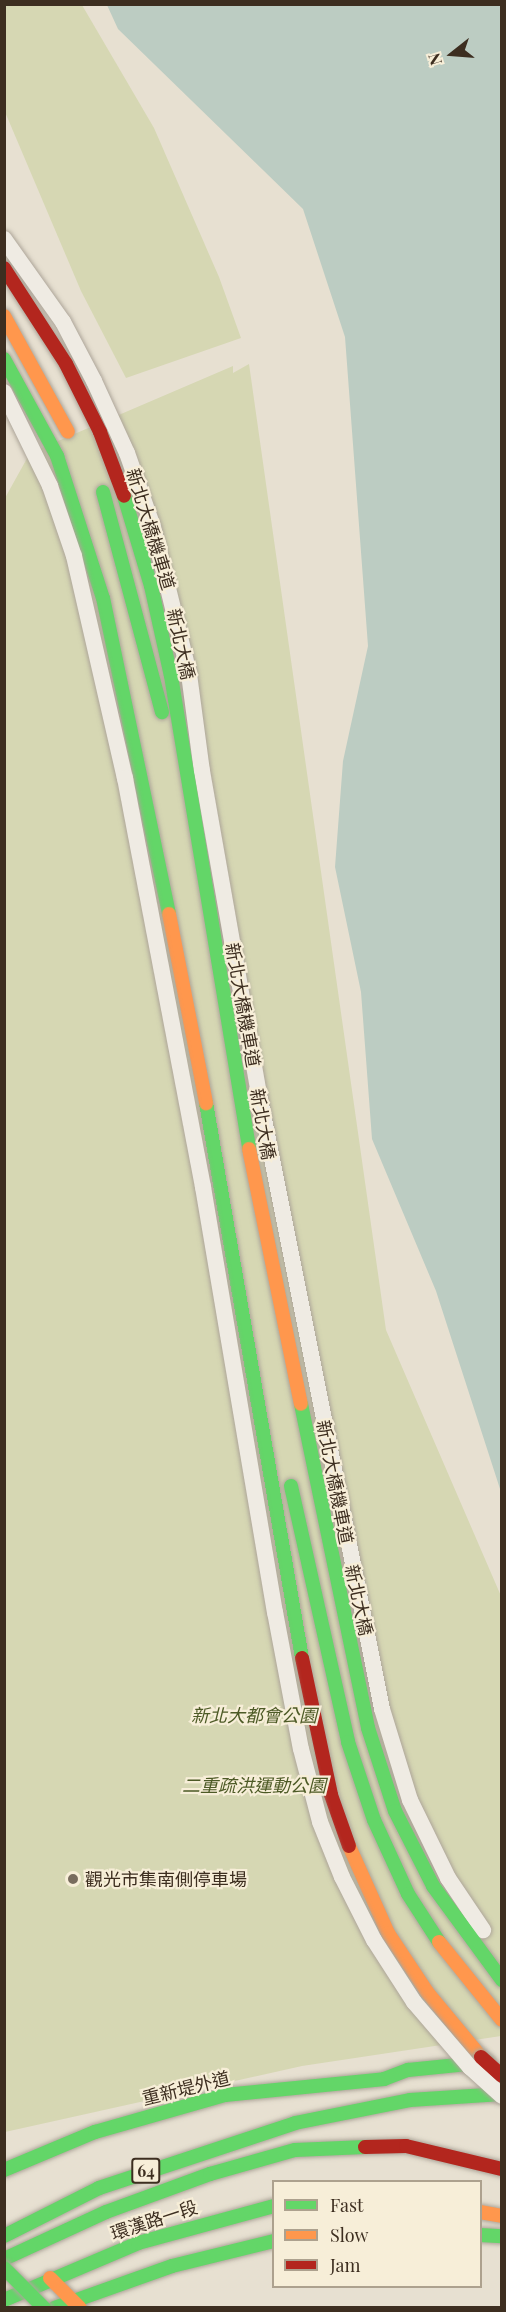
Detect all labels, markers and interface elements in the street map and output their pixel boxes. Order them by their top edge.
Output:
north arrow [422,24,482,84]
text: N [423,51,446,68]
street label: 新北大橋機車道 [122,466,180,592]
street label: 新北大橋 [163,607,199,681]
street label: 新北大橋機車道 [221,941,265,1069]
street label: 新北大橋 [246,1087,280,1161]
street label: 新北大橋機車道 [312,1418,358,1546]
street label: 新北大橋 [341,1563,377,1637]
park label: 新北大都會公園 [191,1704,317,1726]
park label: 二重疏洪運動公園 [182,1774,326,1796]
place label: 觀光市集南側停車場 [85,1868,247,1890]
marker: 觀光市集南側停車場 [66,1872,80,1886]
street label: 重新堤外道 [140,2067,232,2109]
road number: 64 [131,2158,161,2184]
legend [272,2180,482,2288]
text: Fast [330,2193,363,2217]
street label: 環漢路一段 [108,2196,200,2244]
text: Slow [330,2223,368,2247]
text: Jam [330,2253,360,2277]

